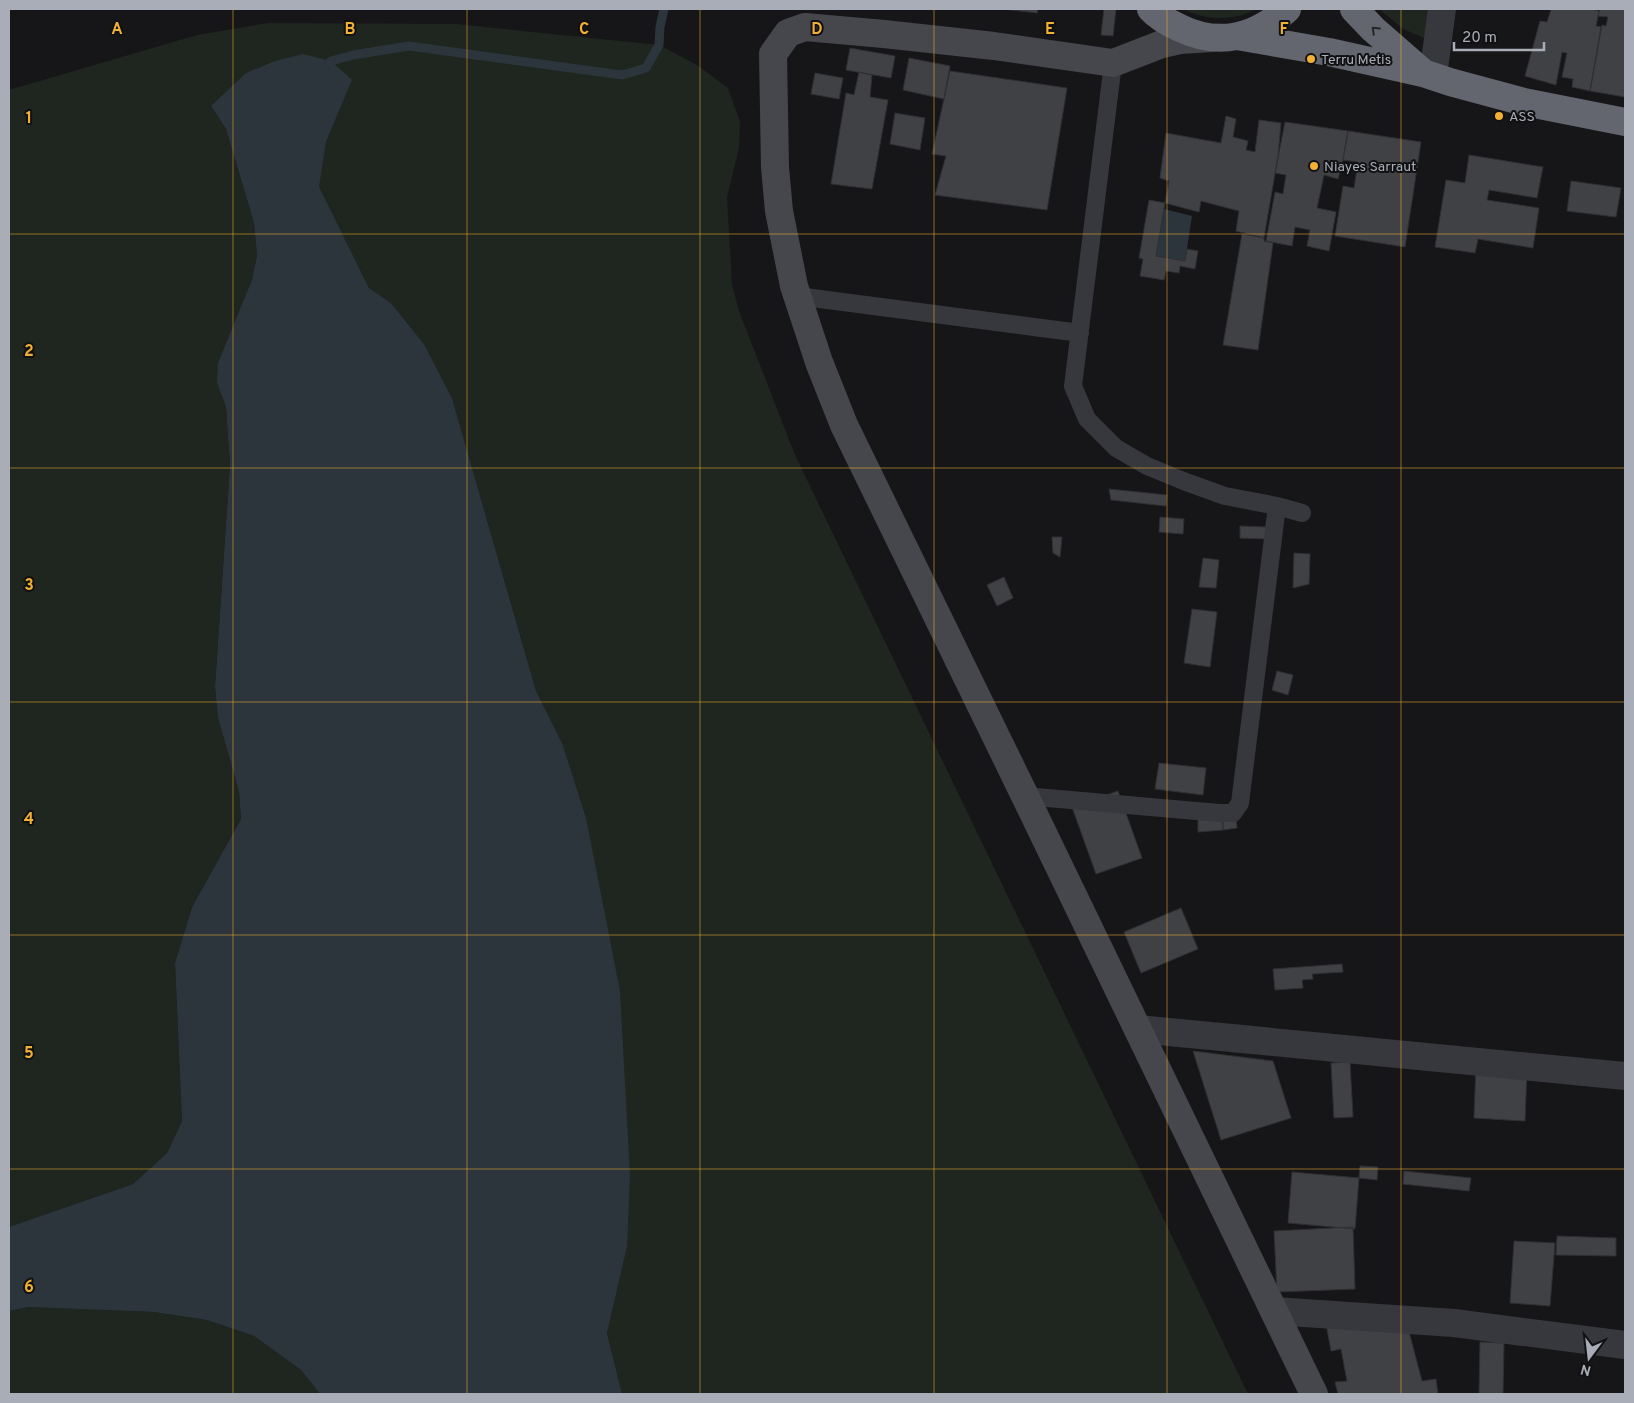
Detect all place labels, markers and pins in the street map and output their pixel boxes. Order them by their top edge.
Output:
place label: Terru Metis [1321,52,1391,69]
marker: Terru Metis [1305,53,1317,65]
place label: ASS [1509,109,1535,126]
marker: ASS [1493,110,1505,122]
place label: Niayes Sarraut [1324,159,1416,176]
marker: Niayes Sarraut [1308,160,1320,172]

